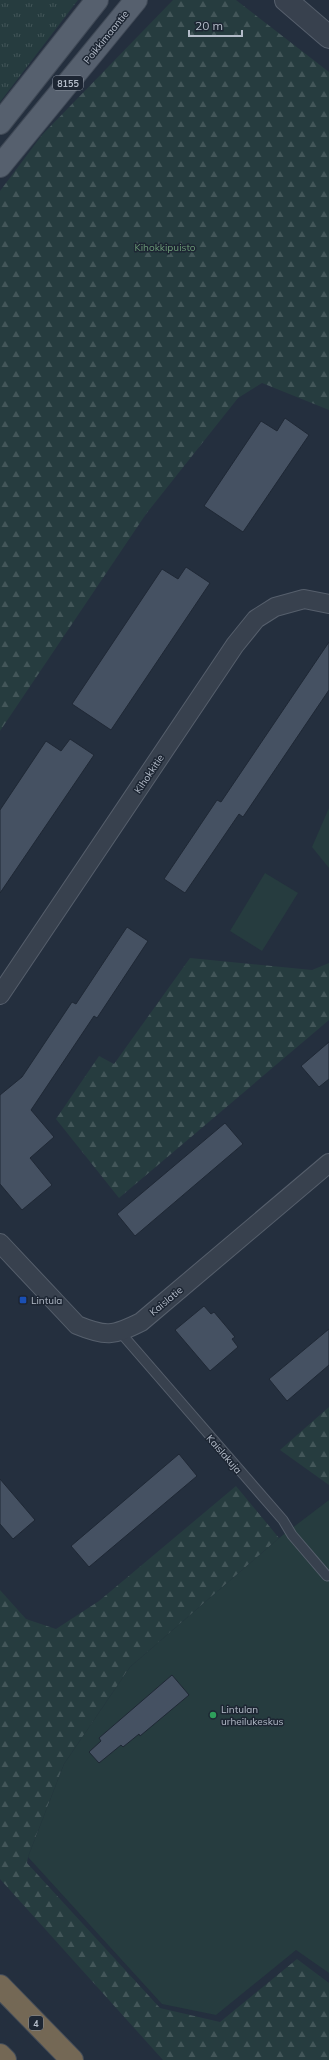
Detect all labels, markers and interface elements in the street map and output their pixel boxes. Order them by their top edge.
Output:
street label: Poikkimaantie [80,8,132,66]
scale bar [189,12,242,38]
text: 20 m [195,18,223,33]
road number: 8155 [53,76,83,90]
park label: Kihokkipuisto [134,241,196,254]
street label: Kihokkitie [131,752,167,796]
street label: Kaislatie [147,1283,185,1319]
place label: Lintula [31,1294,62,1307]
marker: Lintula [18,1295,28,1305]
street label: Kaislakuja [204,1432,244,1476]
place label: Lintulan urheilukeskus [221,1703,284,1728]
marker: Lintulan urheilukeskus [208,1710,218,1720]
road number: 4 [29,2016,43,2030]

